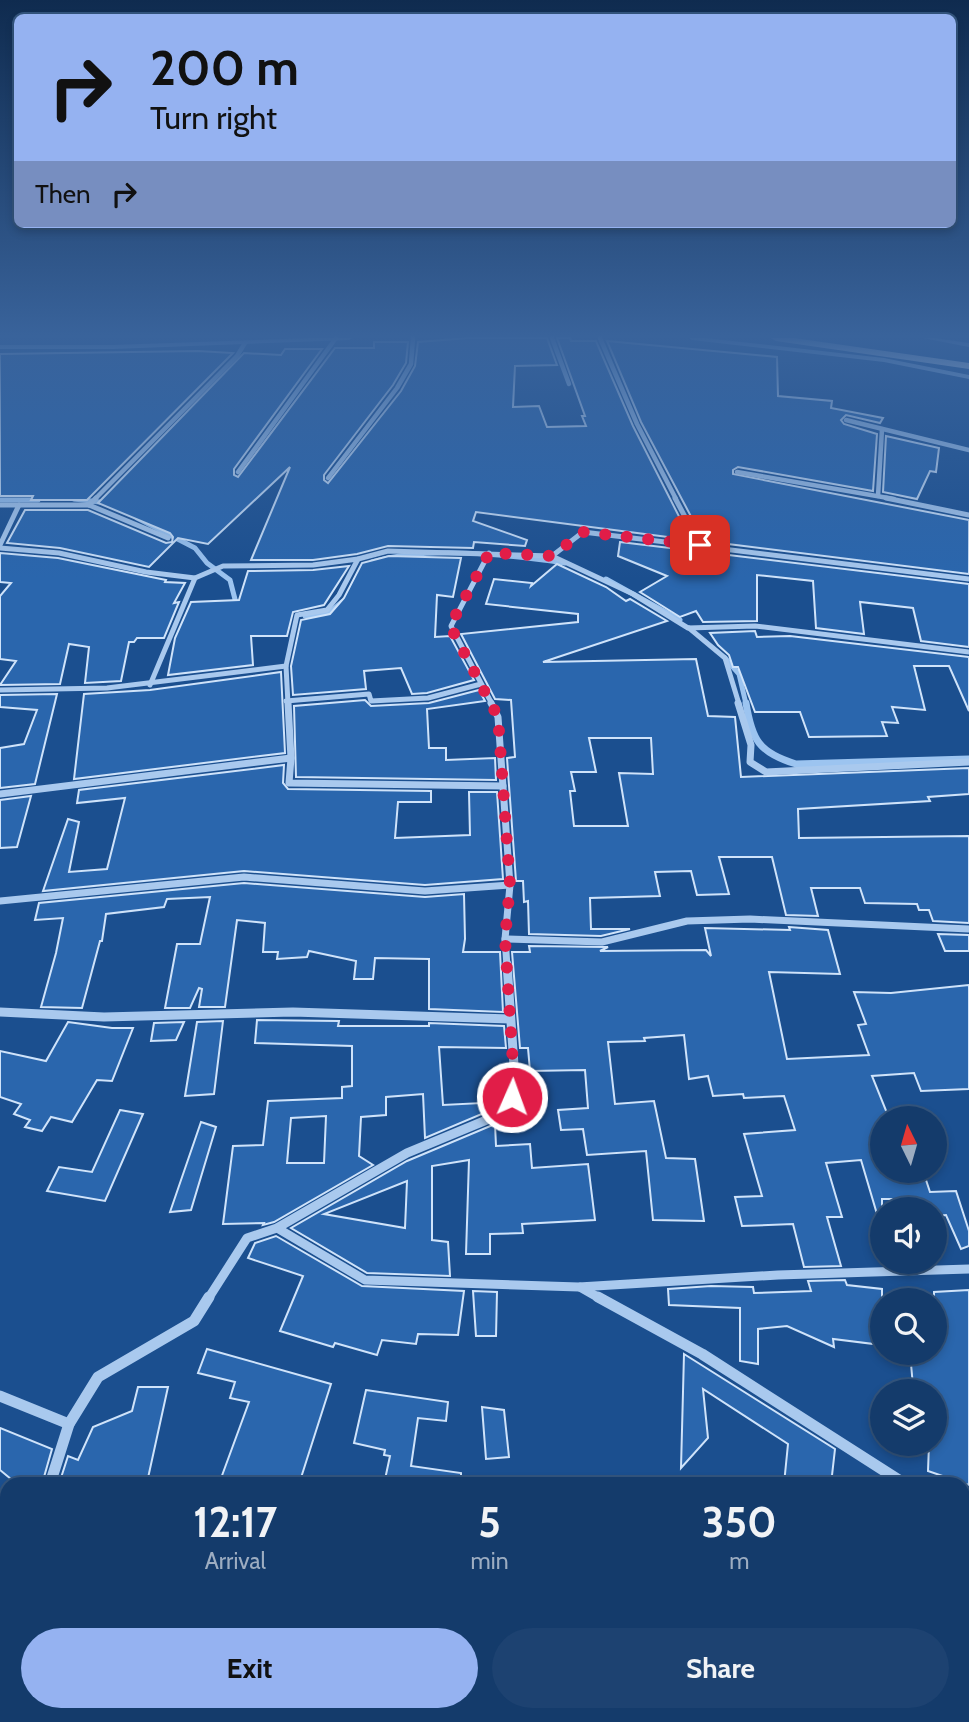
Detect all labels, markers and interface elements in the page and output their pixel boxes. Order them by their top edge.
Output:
text: 200 m [150,38,299,97]
icon: right [35,42,126,133]
text: Turn right [150,98,277,137]
icon: right [105,175,143,213]
text: Then [35,178,91,210]
pin [670,515,730,575]
icon: arrive [681,526,719,564]
position arrow [475,1060,549,1134]
north arrow [870,1106,947,1183]
map controls [870,1106,947,1456]
button: sound [870,1197,947,1274]
button: search [870,1288,947,1365]
button: layers [870,1379,947,1456]
text: 12:17 [193,1496,277,1548]
text: 5 [478,1496,501,1548]
text: 350 [702,1496,777,1548]
text: Arrival [205,1547,266,1575]
text: min [471,1547,509,1575]
text: m [729,1547,749,1575]
button: Exit [21,1628,478,1708]
button: Share [492,1628,949,1708]

